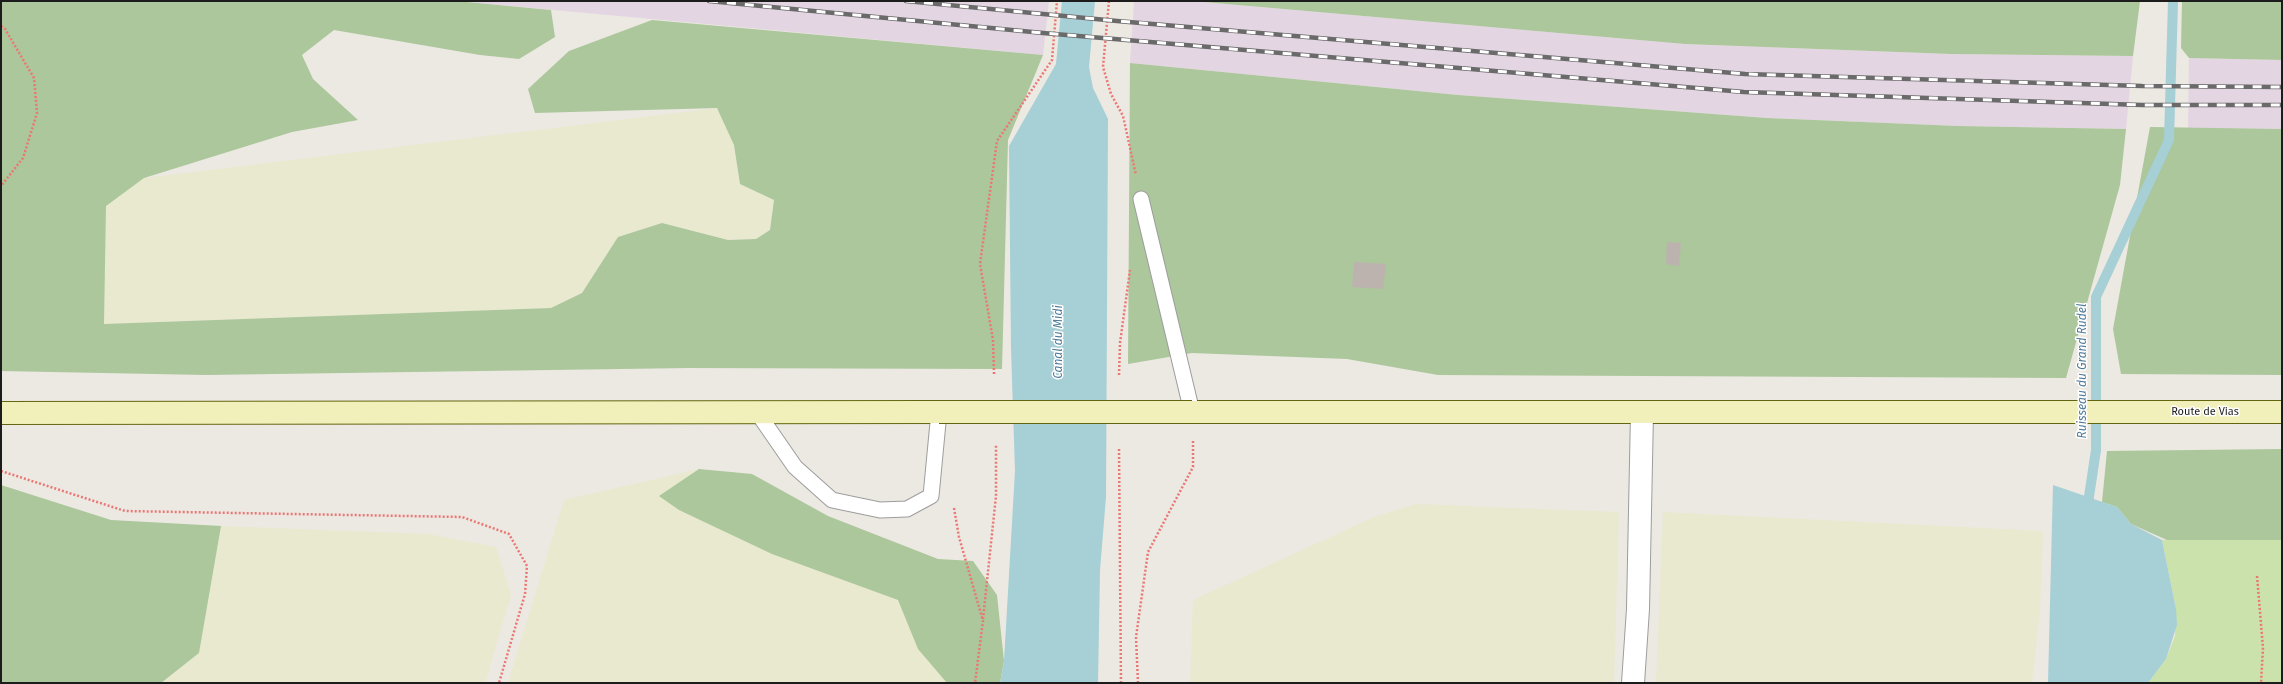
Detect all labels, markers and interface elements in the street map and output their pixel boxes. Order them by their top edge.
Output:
water label: Ruisseau du Grand Rudel [2076,304,2090,438]
water label: Canal du Midi [1052,305,1066,379]
street label: Route de Vias [2171,405,2239,419]

